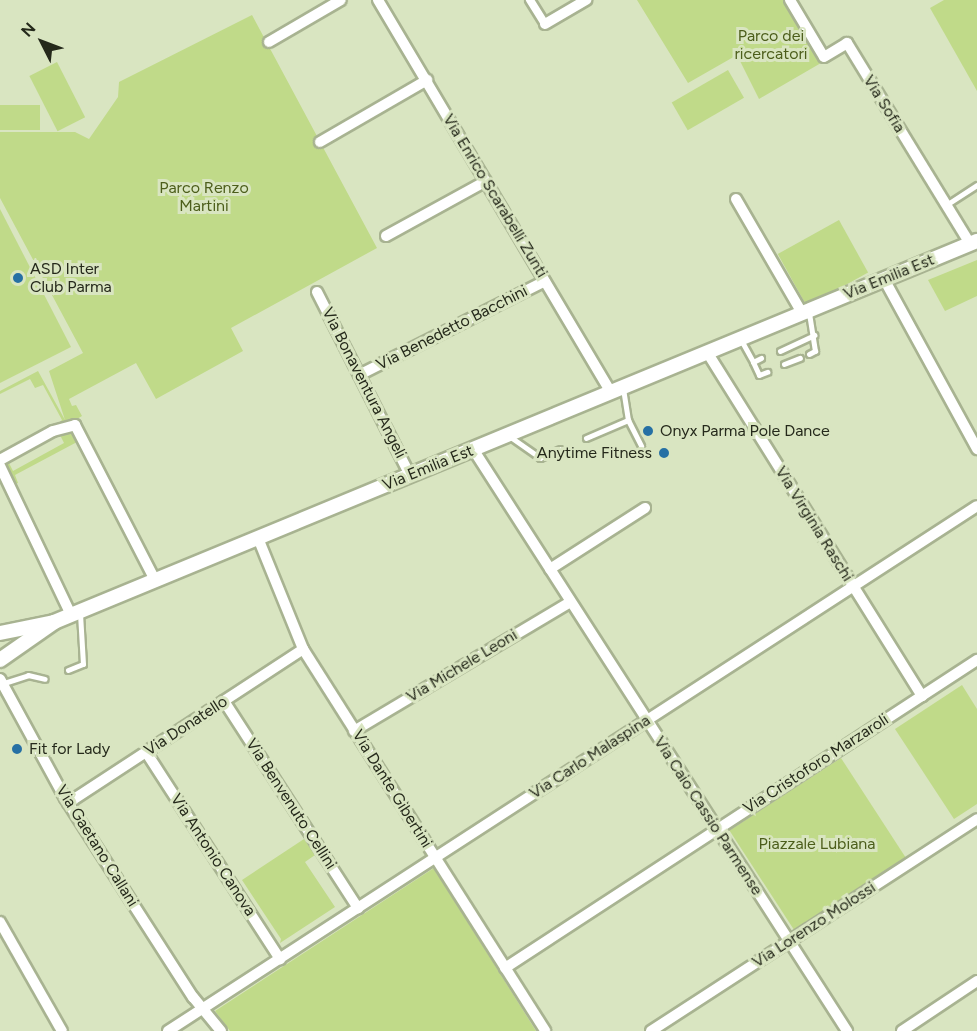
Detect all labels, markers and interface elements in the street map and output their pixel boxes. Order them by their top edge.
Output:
north arrow [12,12,72,72]
text: N [17,19,39,41]
park label: Parco dei ricercatori [734,26,808,64]
street label: Via Sofia [859,72,909,136]
street label: Via Enrico Scarabelli Zunti [439,111,551,281]
park label: Parco Renzo Martini [159,178,249,216]
street label: Via Emilia Est [841,250,937,304]
place label: ASD Inter Club Parma [30,259,112,297]
marker: ASD Inter Club Parma [11,271,25,285]
street label: Via Benedetto Bacchini [373,282,531,374]
street label: Via Bonaventura Angeli [318,305,410,461]
place label: Onyx Parma Pole Dance [660,421,830,441]
marker: Onyx Parma Pole Dance [641,424,655,438]
street label: Via Emilia Est [380,441,476,495]
place label: Anytime Fitness [537,443,652,463]
marker: Anytime Fitness [657,446,671,460]
street label: Via Virginia Raschi [771,463,857,585]
street label: Via Michele Leoni [403,625,521,707]
street label: Via Donatello [141,692,231,760]
street label: Via Cristoforo Marzaroli [740,710,892,818]
street label: Via Carlo Malaspina [526,711,654,803]
street label: Via Dante Gibertini [348,726,436,852]
street label: Via Caio Cassio Parmense [650,733,766,899]
street label: Via Benvenuto Cellini [242,735,340,873]
place label: Fit for Lady [29,739,110,759]
marker: Fit for Lady [10,742,24,756]
street label: Via Gaetano Callani [52,782,142,910]
street label: Via Antonio Canova [166,790,260,920]
park label: Piazzale Lubiana [759,834,875,854]
street label: Via Lorenzo Molossi [749,878,879,972]

